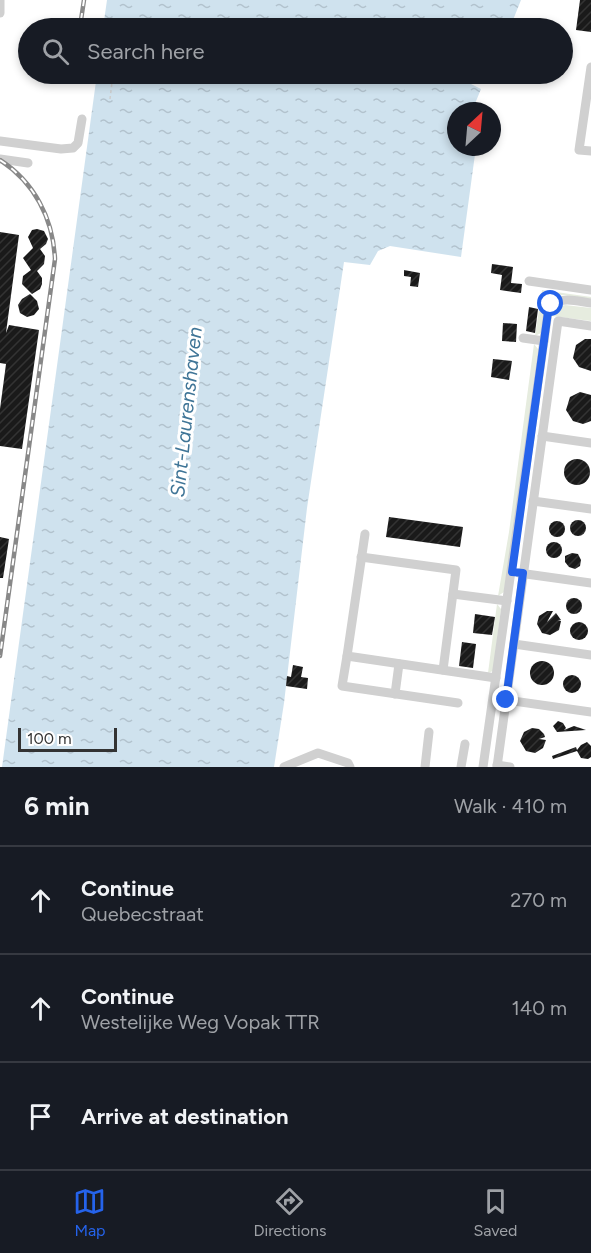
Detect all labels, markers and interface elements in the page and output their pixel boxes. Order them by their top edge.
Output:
search box [18,18,573,84]
icon: search [39,35,72,68]
text: Search here [87,38,205,65]
north arrow [447,102,501,156]
route start [537,290,563,316]
water label: Sint-Laurenshaven [165,326,207,498]
route end [492,686,518,712]
scale bar [18,725,117,752]
text: 100 m [27,729,72,748]
text: 6 min [24,790,90,822]
text: Walk · 410 m [454,794,567,818]
text: Continue [81,875,174,902]
icon: ahead [24,884,57,917]
text: 270 m [510,888,567,912]
text: Quebecstraat [81,902,204,926]
text: Continue [81,983,174,1010]
icon: ahead [24,992,57,1025]
text: 140 m [512,996,567,1020]
text: Westelijke Weg Vopak TTR [81,1010,320,1034]
icon: arrive [24,1100,57,1133]
text: Arrive at destination [81,1103,289,1130]
tab: Map [73,1185,106,1240]
tab: Directions [253,1185,326,1240]
tab: Saved [473,1185,518,1240]

